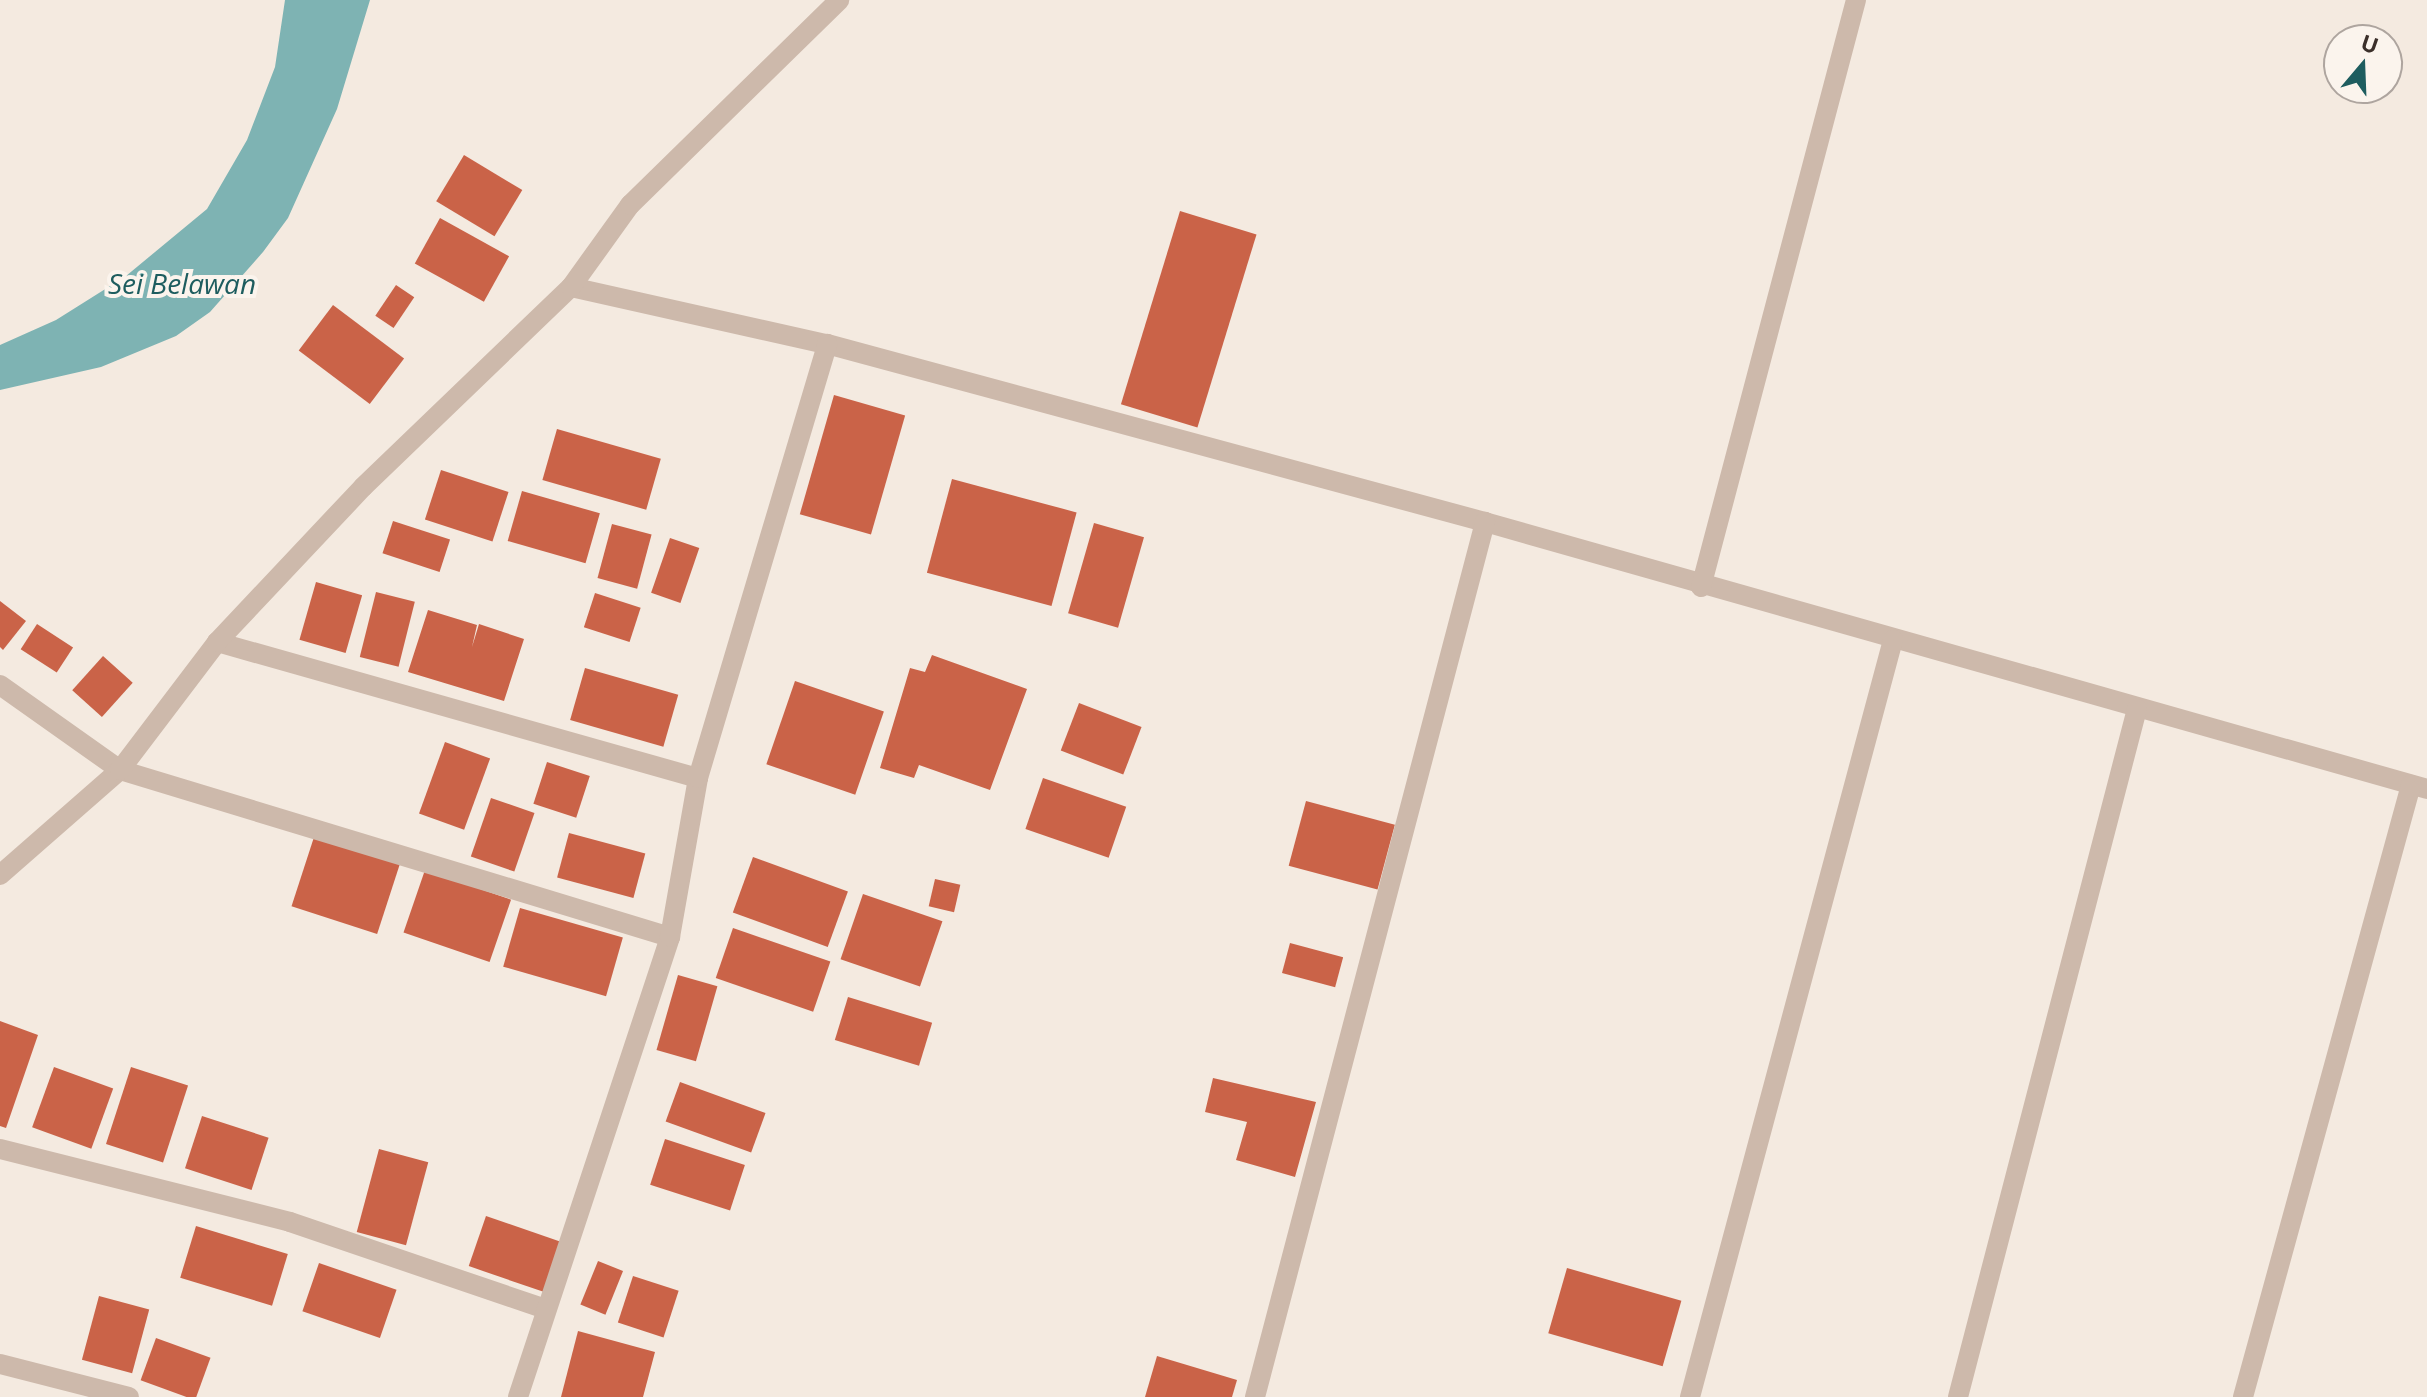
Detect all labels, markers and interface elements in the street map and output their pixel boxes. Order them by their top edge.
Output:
north arrow [2323,24,2403,104]
text: U [2357,26,2383,60]
water label: Sei Belawan [108,266,256,300]

